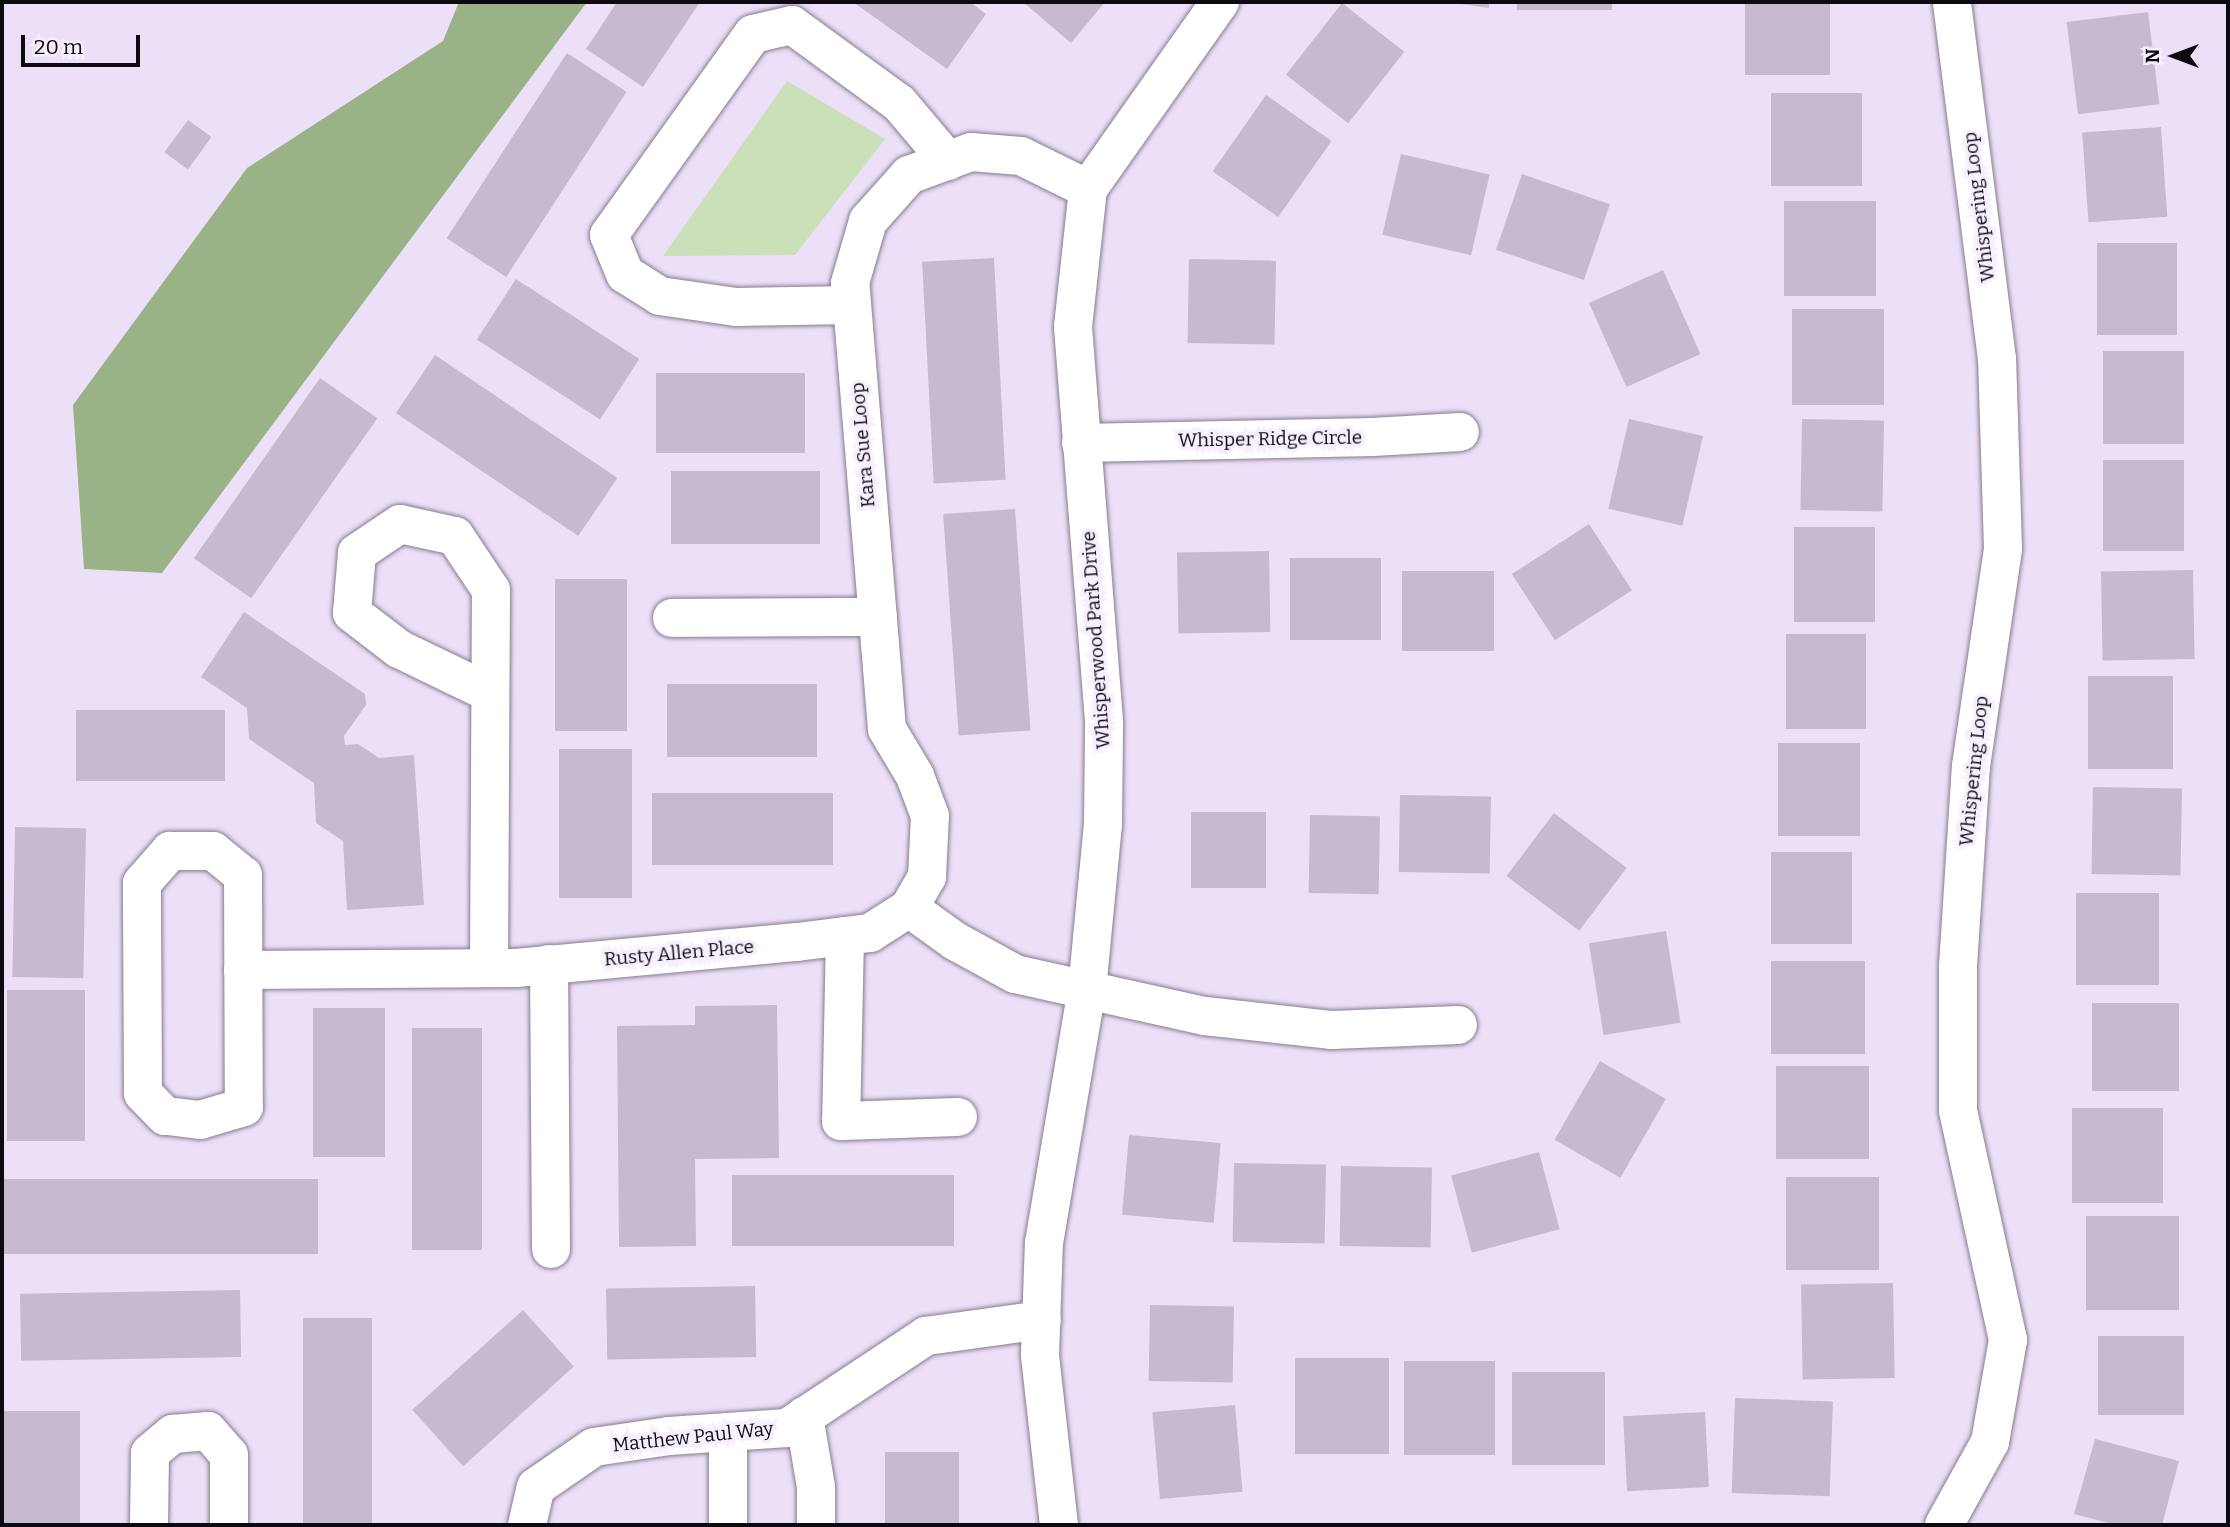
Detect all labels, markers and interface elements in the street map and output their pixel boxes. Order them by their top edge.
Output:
scale bar [24,21,144,65]
north arrow [2139,21,2209,91]
text: 20 m [34,34,83,60]
text: N [2141,49,2164,63]
street label: Whispering Loop [1958,131,2000,283]
street label: Kara Sue Loop [846,381,880,509]
street label: Whisper Ridge Circle [1178,426,1362,452]
street label: Whisperwood Park Drive [1077,530,1115,750]
street label: Whispering Loop [1955,695,1993,847]
street label: Rusty Allen Place [603,935,755,971]
street label: Matthew Paul Way [612,1417,774,1457]

